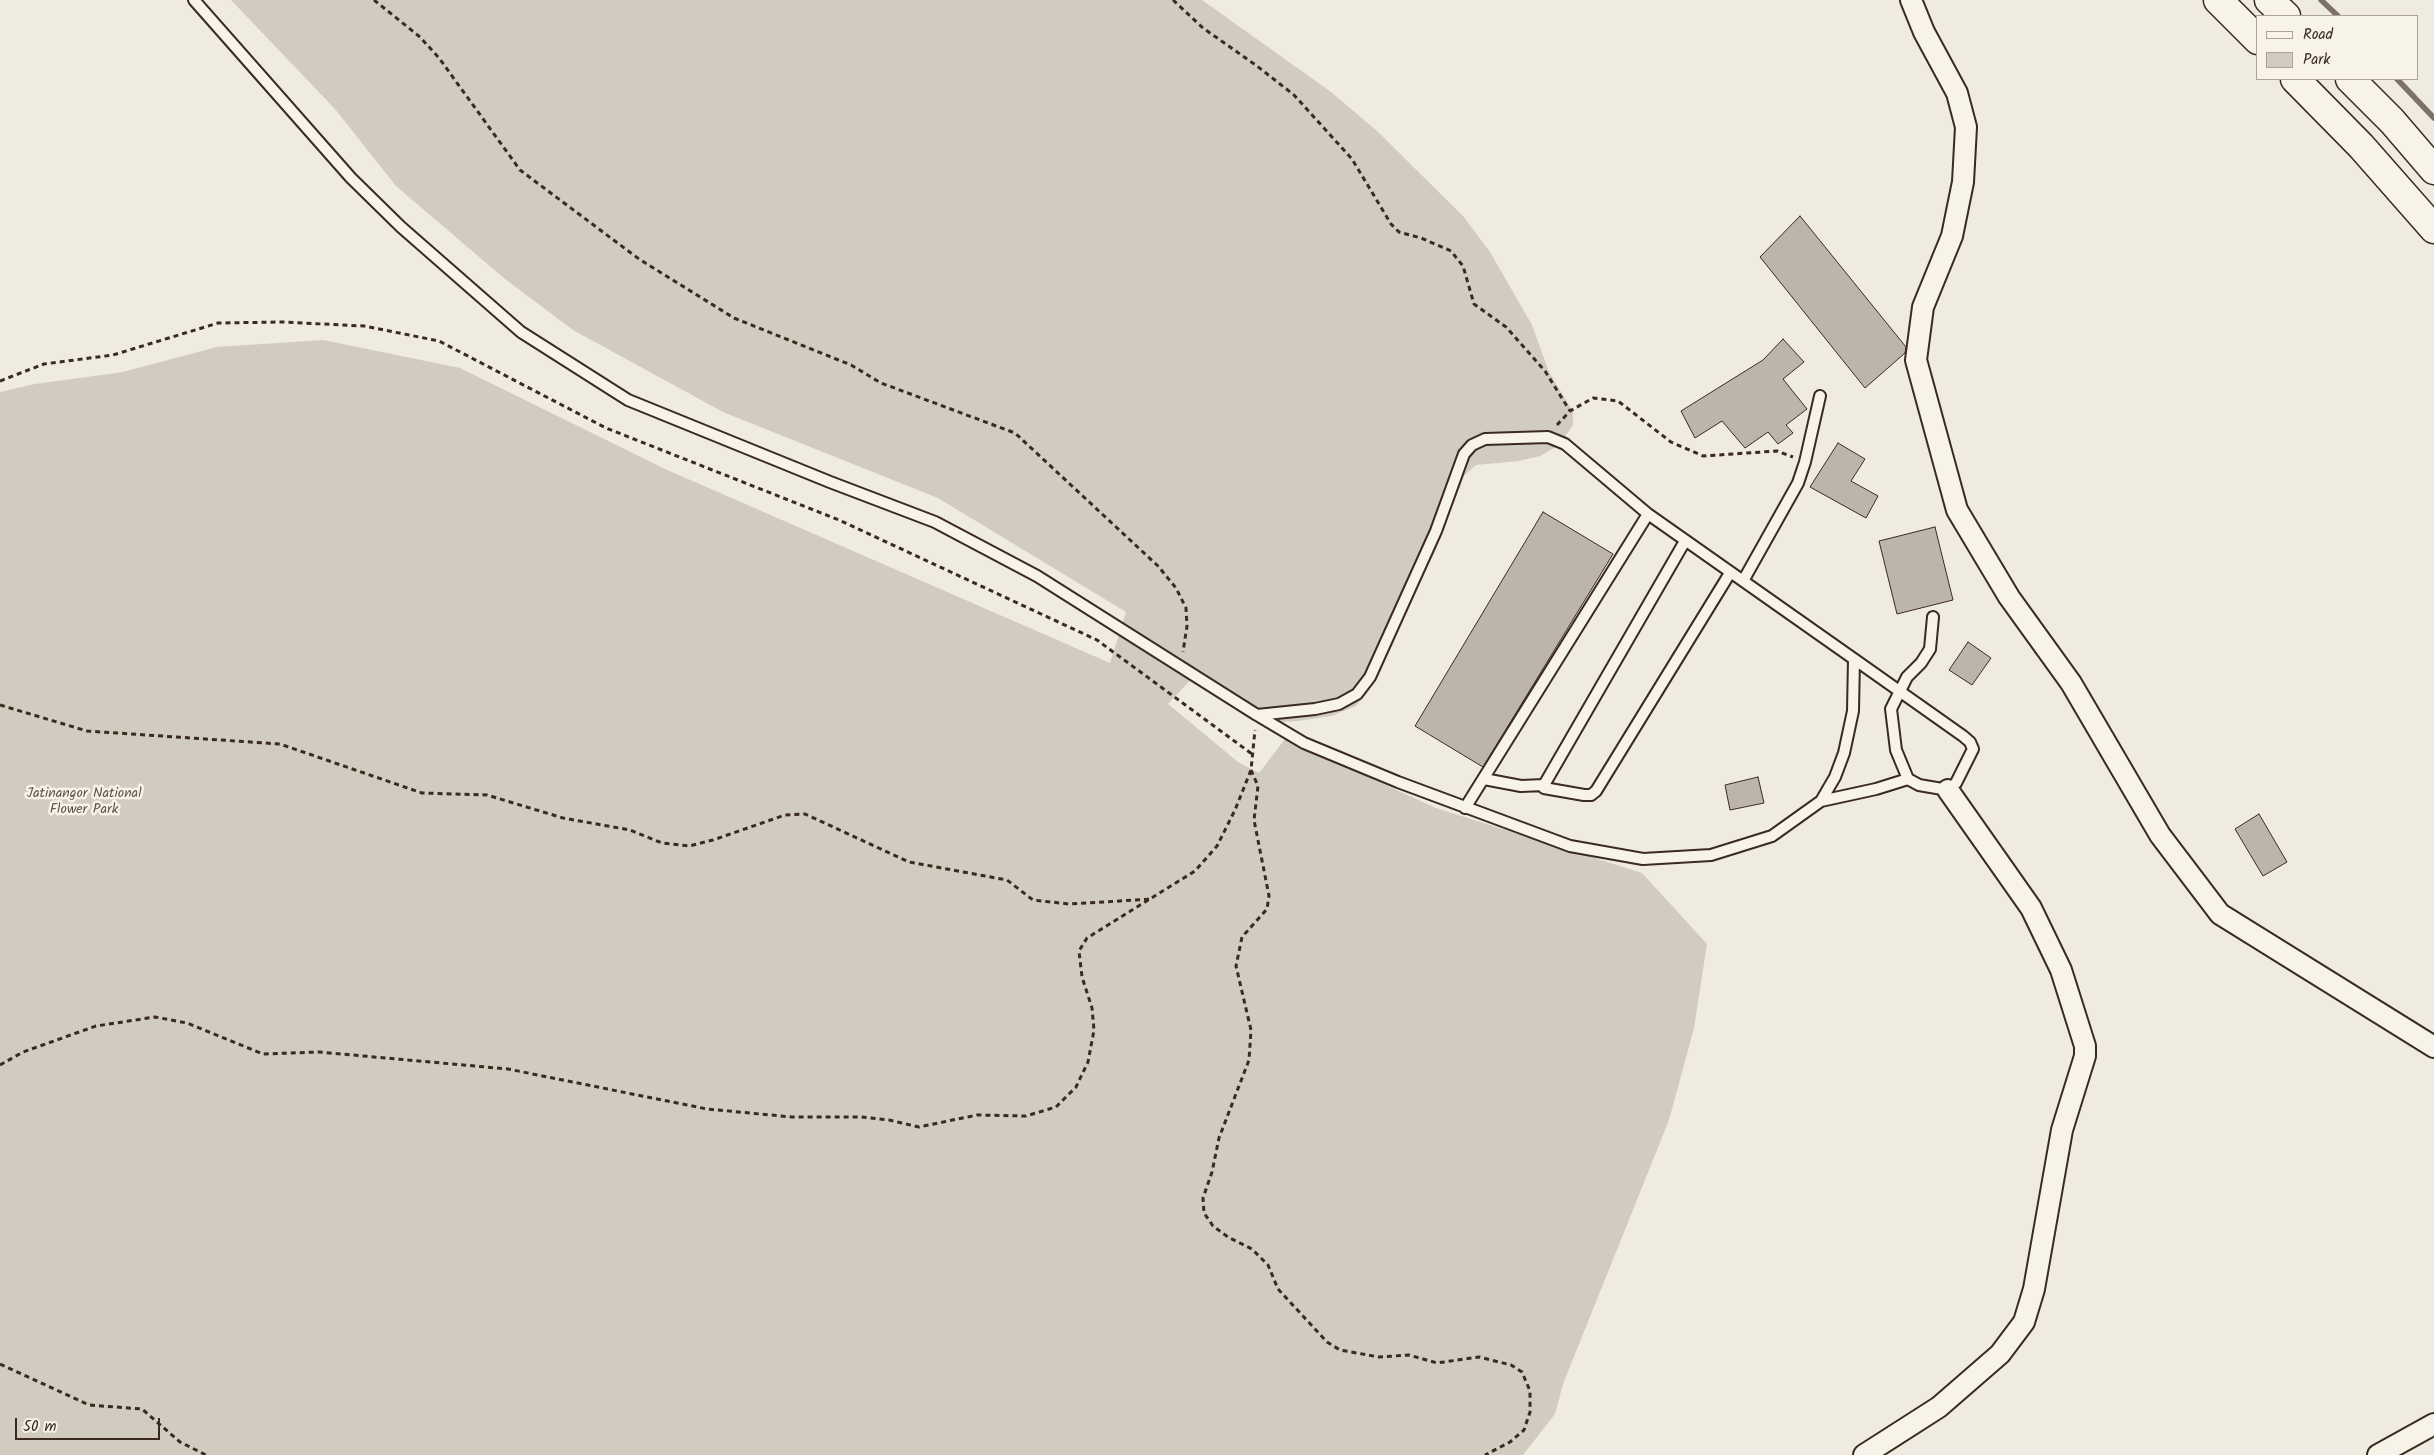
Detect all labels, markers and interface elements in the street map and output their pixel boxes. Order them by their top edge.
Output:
legend [2256,15,2419,80]
text: Road [2303,23,2333,47]
text: Park [2303,48,2330,72]
park label: Jatinangor National Flower Park [26,787,142,820]
scale bar [18,1408,162,1440]
text: 50 m [23,1415,57,1439]

